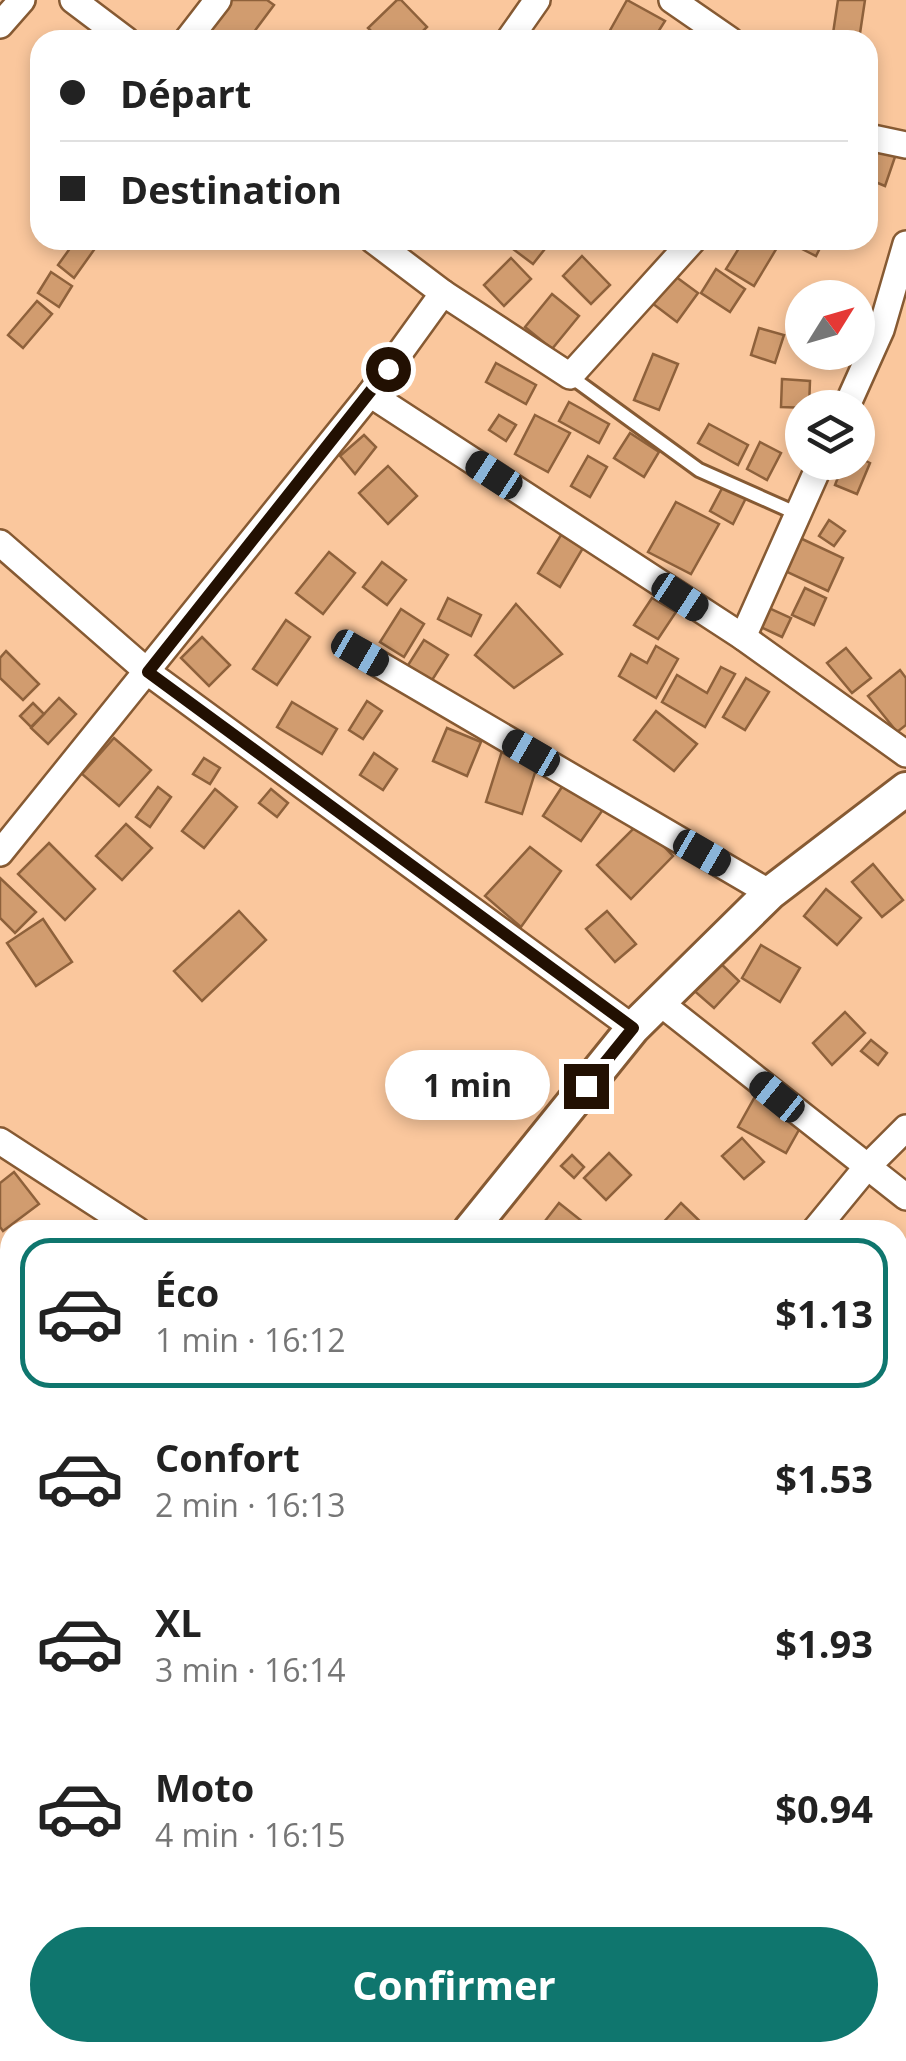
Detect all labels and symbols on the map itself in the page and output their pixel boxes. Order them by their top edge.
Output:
north arrow [785,280,875,370]
route start [366,347,411,392]
car [461,446,527,504]
car [647,568,713,626]
car [327,625,393,681]
car [498,725,564,781]
car [669,825,735,881]
callout: 1 min [386,1051,551,1121]
route end [564,1064,609,1109]
car [744,1066,810,1128]

